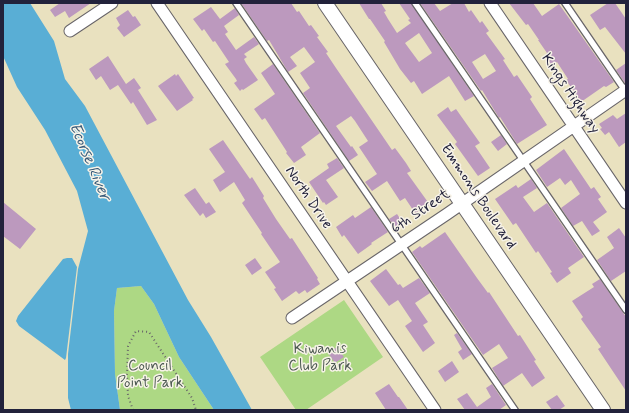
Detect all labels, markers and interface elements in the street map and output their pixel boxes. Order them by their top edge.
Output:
street label: Kings Highway [537,51,603,137]
water label: Ecorse River [64,120,114,204]
street label: Emmons Boulevard [436,141,520,253]
street label: North Drive [280,163,336,233]
street label: 6th Street [388,186,454,238]
park label: Kiwanis Club Park [288,341,352,376]
park label: Council Point Park [117,358,183,393]

